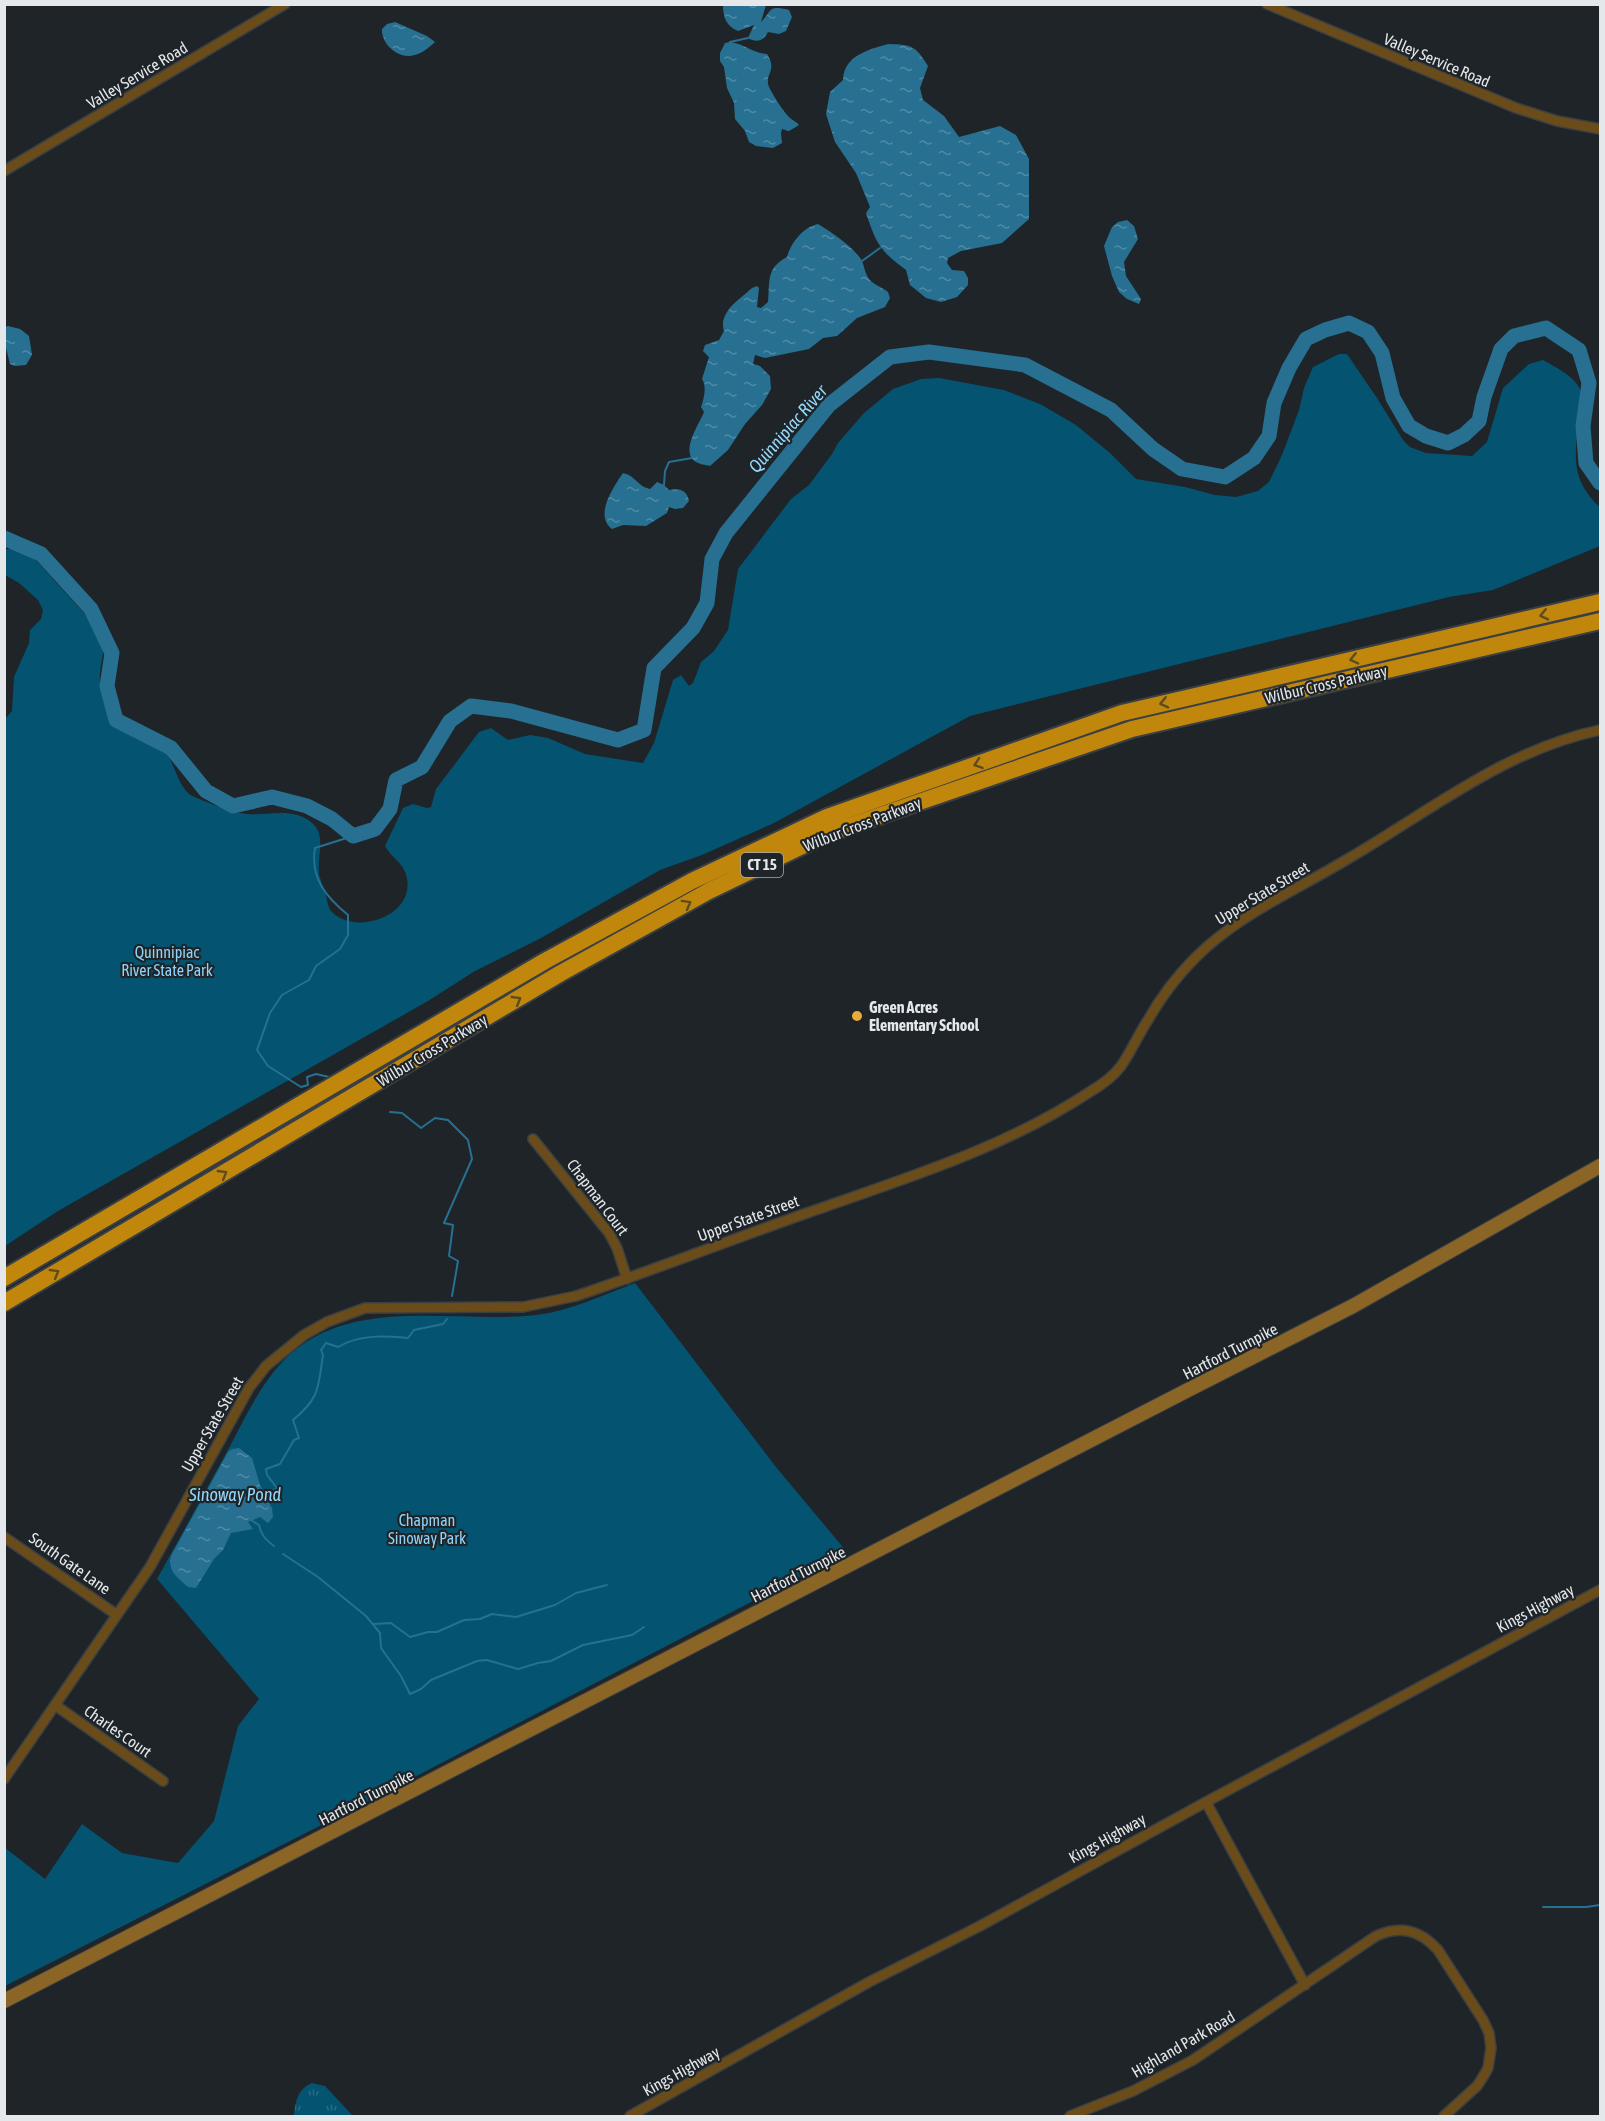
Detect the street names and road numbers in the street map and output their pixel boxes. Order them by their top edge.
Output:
street label: Valley Service Road [1381,29,1493,91]
street label: Valley Service Road [84,38,191,113]
street label: Wilbur Cross Parkway [1263,661,1389,708]
street label: Wilbur Cross Parkway [801,793,924,856]
road number: CT 15 [741,853,783,877]
street label: Upper State Street [1212,858,1313,929]
street label: Wilbur Cross Parkway [374,1010,491,1091]
street label: Chapman Court [563,1155,633,1239]
street label: Upper State Street [695,1191,802,1246]
street label: Hartford Turnpike [1180,1319,1281,1384]
street label: Upper State Street [178,1373,247,1475]
street label: South Gate Lane [26,1528,114,1598]
street label: Hartford Turnpike [748,1542,849,1607]
street label: Kings Highway [1493,1580,1578,1637]
street label: Charles Court [81,1701,155,1761]
street label: Hartford Turnpike [316,1765,417,1830]
street label: Kings Highway [1065,1809,1149,1867]
street label: Highland Park Road [1128,2007,1238,2082]
street label: Kings Highway [639,2042,723,2100]

